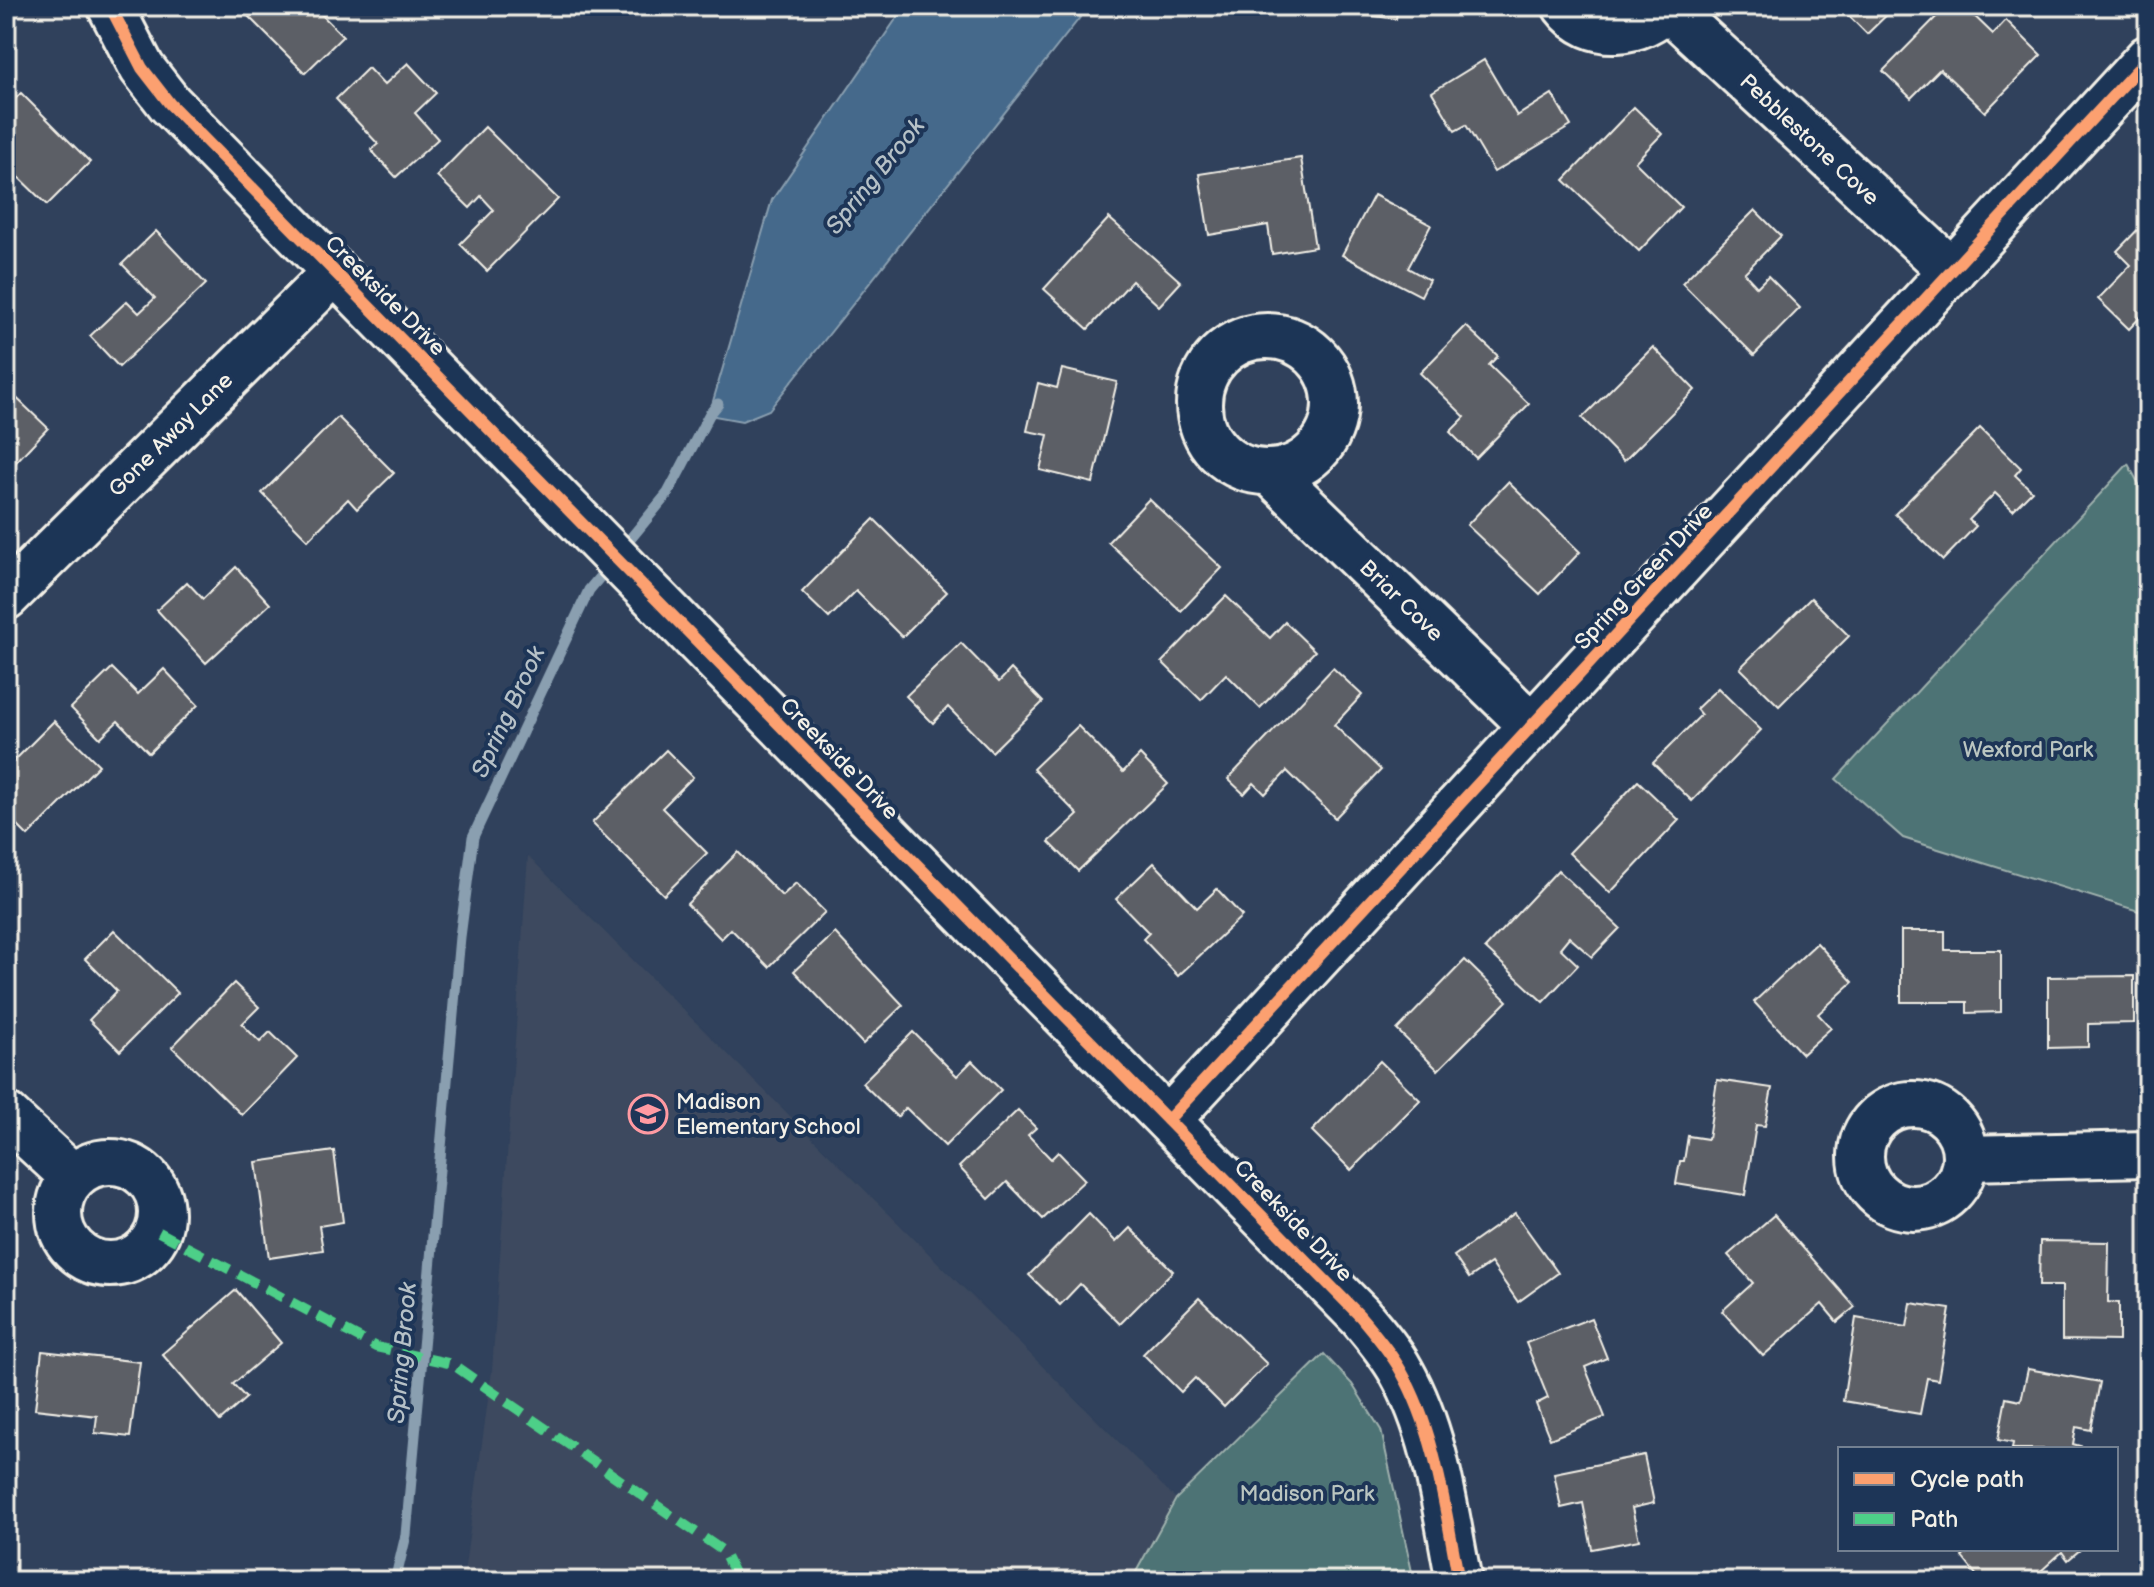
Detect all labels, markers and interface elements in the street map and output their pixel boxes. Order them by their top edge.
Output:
street label: Pebblestone Cove [1734,69,1884,212]
water label: Spring Brook [820,111,932,240]
street label: Creekside Drive [319,230,451,362]
street label: Gone Away Lane [103,367,239,503]
street label: Spring Green Drive [1569,498,1719,656]
street label: Briar Cove [1354,555,1448,648]
water label: Spring Brook [465,641,552,782]
street label: Creekside Drive [774,692,904,826]
park label: Wexford Park [1963,737,2093,764]
place label: Madison Elementary School [676,1089,861,1141]
school or university icon: Madison Elementary School [627,1093,669,1135]
street label: Creekside Drive [1228,1154,1358,1288]
water label: Spring Brook [382,1280,423,1425]
legend [1838,1447,2118,1551]
text: Cycle path [1910,1465,2024,1494]
park label: Madison Park [1239,1481,1375,1508]
text: Path [1910,1505,1958,1534]

